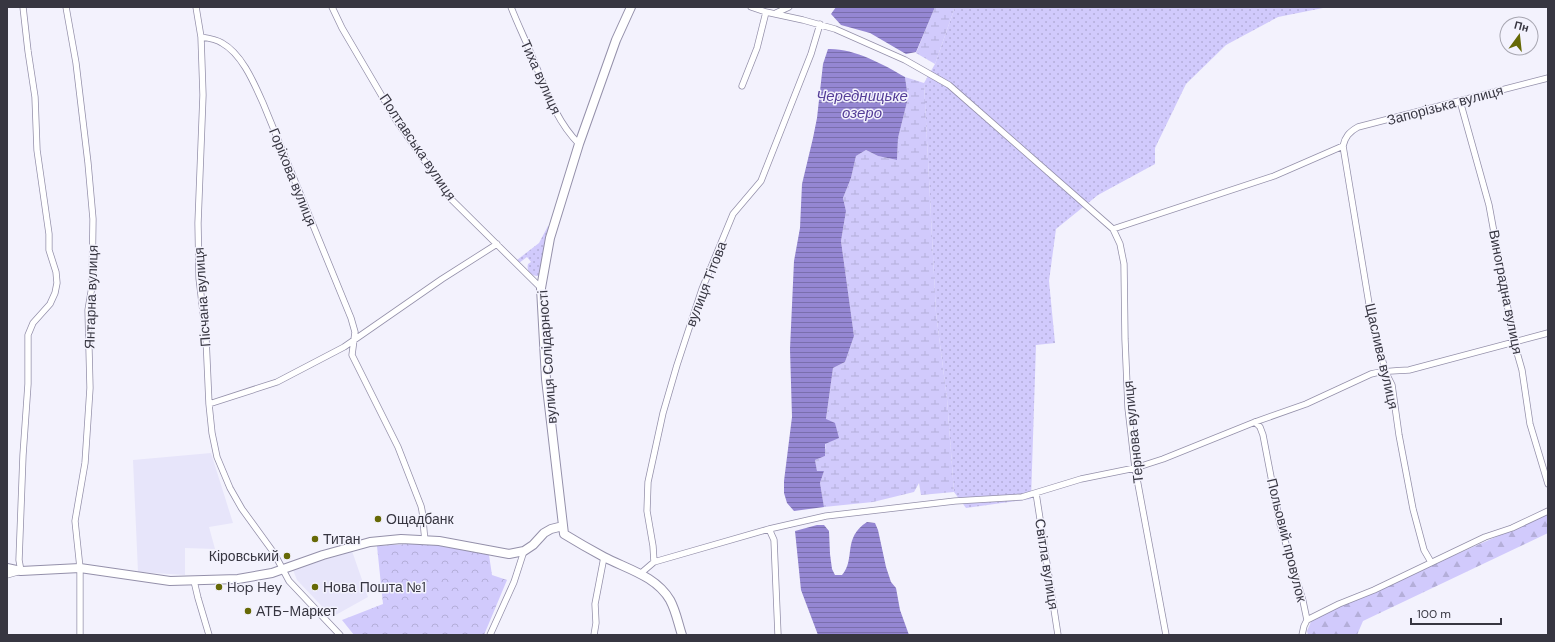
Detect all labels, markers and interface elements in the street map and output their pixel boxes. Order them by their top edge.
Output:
north arrow [1499,16,1539,56]
text: Пн [1513,18,1530,35]
street label: Тиха вулиця [517,37,565,117]
street label: Запорізька вулиця [1385,81,1505,129]
water label: Чередницьке озеро [816,86,908,123]
street label: Полтавська вулиця [376,90,460,204]
street label: Горіхова вулиця [265,125,321,229]
street label: Виноградна вулиця [1485,228,1527,356]
street label: вулиця Тітова [681,239,731,329]
street label: Янтарна вулиця [80,245,102,349]
street label: Пісчана вулиця [190,247,214,347]
street label: вулиця Солідарності [533,290,561,424]
street label: Щаслива вулиця [1361,301,1403,411]
street label: Тернова вулиця [1119,380,1147,484]
street label: Польовий провулок [1263,476,1311,605]
place label: Ощадбанк [386,510,455,528]
marker: Ощадбанк [373,514,383,524]
street label: Світла вулиця [1031,517,1063,611]
place label: Титан [323,530,361,548]
marker: Титан [310,534,320,544]
place label: Кіровський [209,547,279,565]
marker: Кіровський [282,551,292,561]
place label: Hop Hey [227,578,283,596]
place label: Нова Пошта №1 [323,578,426,596]
marker: Hop Hey [214,582,224,592]
marker: Нова Пошта №1 [310,582,320,592]
scale bar [1411,600,1501,626]
place label: АТБ-Маркет [256,602,338,620]
marker: АТБ-Маркет [243,606,253,616]
text: 100 m [1417,606,1451,622]

